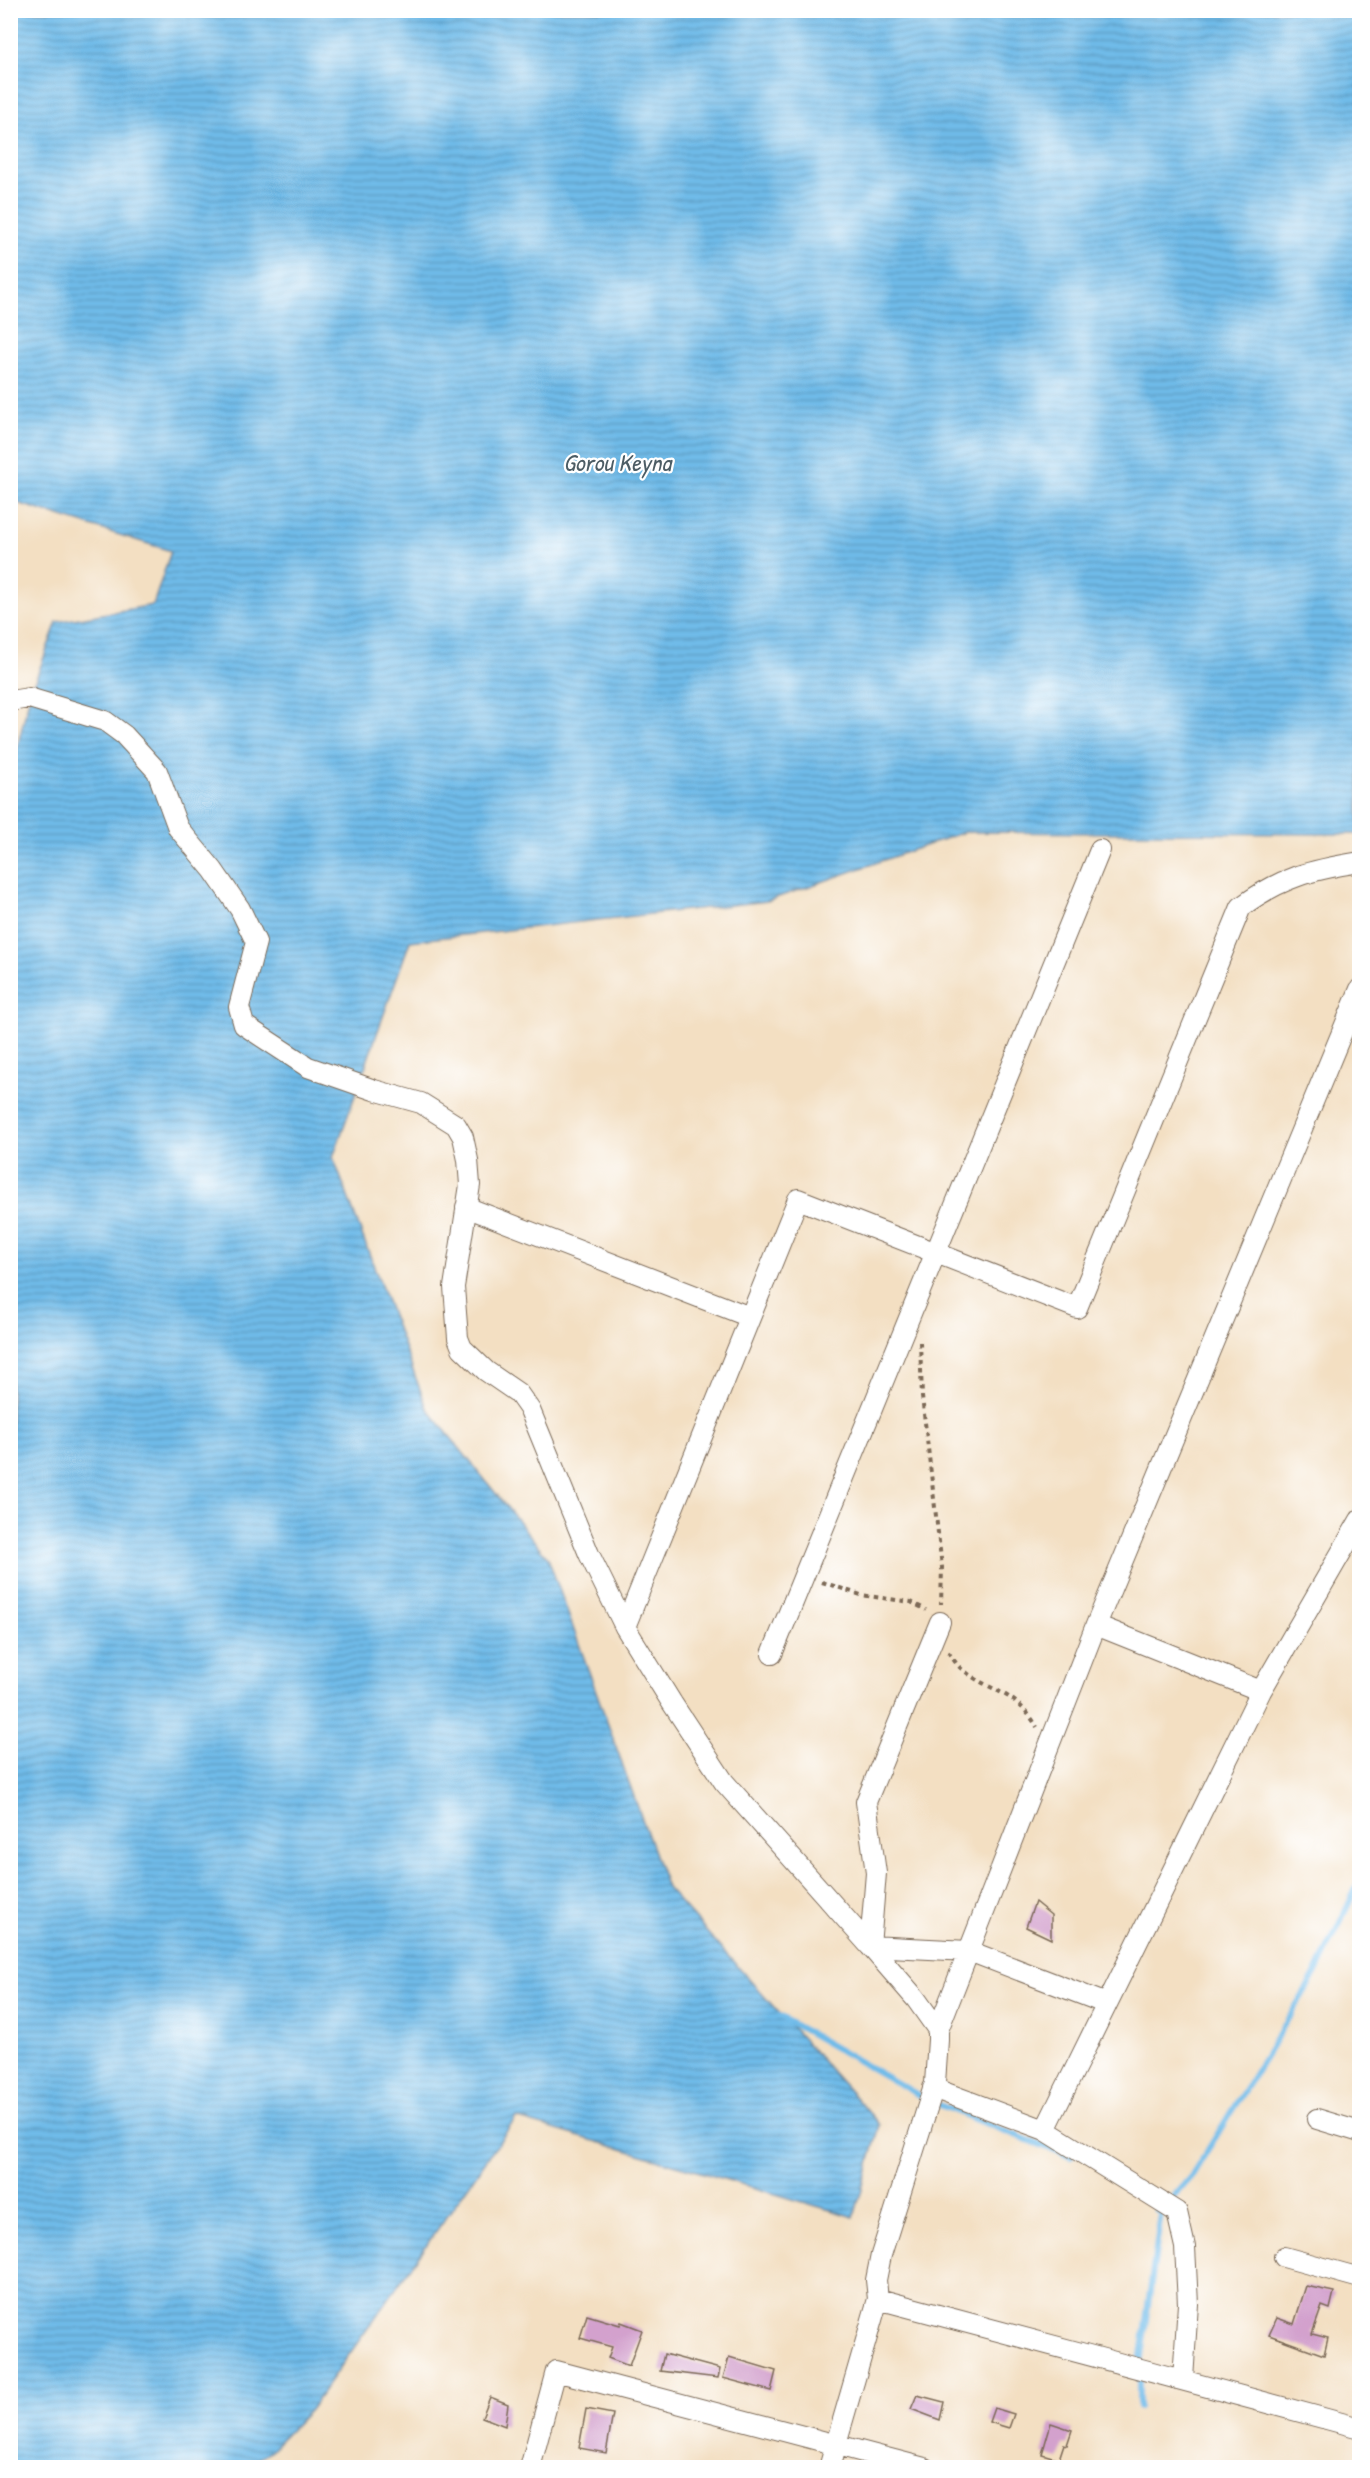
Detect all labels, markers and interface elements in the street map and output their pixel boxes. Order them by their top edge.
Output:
water label: Gorou Keyna [563,446,673,479]

